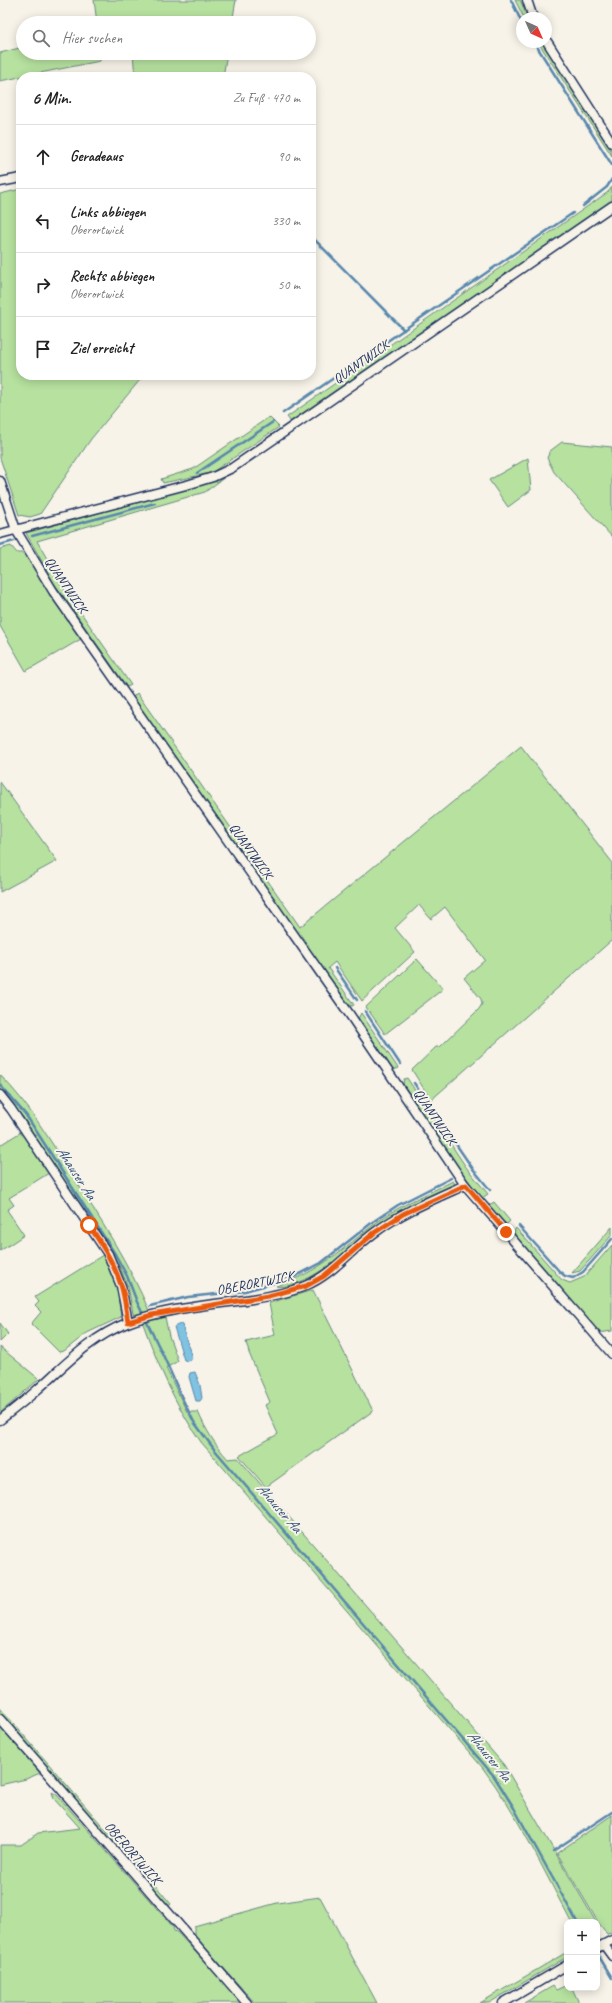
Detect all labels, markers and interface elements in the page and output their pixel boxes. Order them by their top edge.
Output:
north arrow [516,12,552,48]
search box [16,16,316,60]
icon: search [30,27,52,49]
text: Hier suchen [62,29,122,48]
text: 6 Min. [32,88,71,109]
text: Zu Fuß · 470 m [233,90,300,106]
icon: ahead [32,146,54,168]
text: Geradeaus [70,147,123,166]
text: 90 m [278,149,300,165]
text: Links abbiegen [70,203,146,222]
icon: left [32,210,54,232]
text: 330 m [272,213,300,229]
text: Oberortwick [70,222,123,238]
text: Rechts abbiegen [70,267,154,286]
icon: right [32,274,54,296]
text: 50 m [278,277,300,293]
text: Oberortwick [70,286,123,302]
street label: QUANTWICK [330,335,394,387]
icon: arrive [32,338,54,360]
text: Ziel erreicht [70,339,133,358]
street label: QUANTWICK [41,554,92,618]
street label: QUANTWICK [226,820,278,884]
street label: QUANTWICK [410,1086,461,1150]
water label: Ahauser Aa [52,1143,101,1204]
route start [80,1216,98,1234]
route end [497,1223,515,1241]
street label: OBERORTWICK [215,1267,298,1299]
water label: Ahauser Aa [252,1479,307,1538]
water label: Ahauser Aa [463,1727,516,1786]
street label: OBERORTWICK [101,1818,167,1890]
map controls [564,1919,600,1991]
button: + [564,1919,600,1955]
button: − [564,1955,600,1991]

